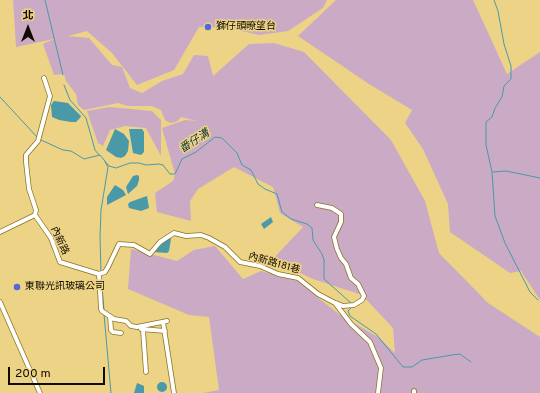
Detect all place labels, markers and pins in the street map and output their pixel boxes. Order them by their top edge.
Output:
place label: 獅仔頭暸望台 [216,21,276,33]
marker: 獅仔頭暸望台 [203,22,213,32]
place label: 東聯光訊玻璃公司 [25,281,105,293]
marker: 東聯光訊玻璃公司 [12,282,22,292]

